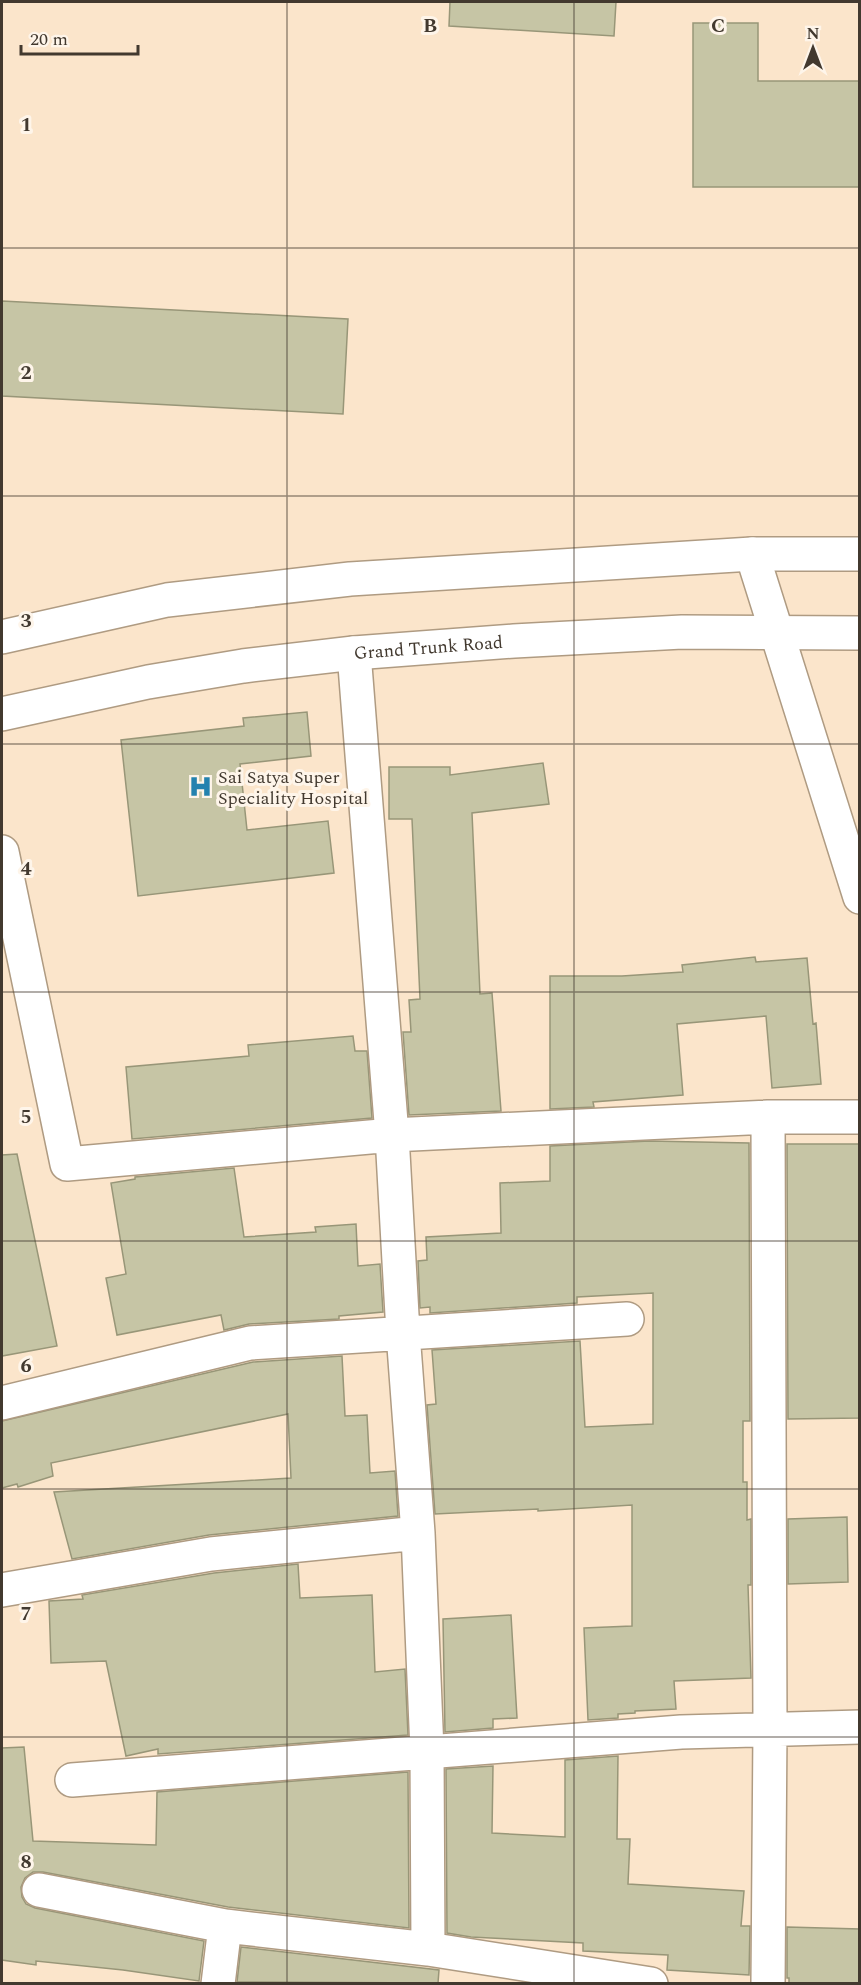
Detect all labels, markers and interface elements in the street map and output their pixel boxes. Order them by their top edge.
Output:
text: B [423,11,437,41]
text: C [711,11,725,41]
scale bar [21,18,138,56]
north arrow [783,18,843,78]
text: N [806,22,820,46]
text: 20 m [30,26,68,53]
text: 1 [20,110,32,140]
text: 2 [20,358,32,388]
text: 3 [20,606,32,636]
street label: Grand Trunk Road [353,629,504,667]
place label: Sai Satya Super Speciality Hospital [218,764,368,812]
hospital icon: Sai Satya Super Speciality Hospital [187,774,213,800]
text: 4 [20,854,32,884]
text: 5 [20,1102,32,1132]
text: 6 [20,1351,32,1381]
text: 7 [20,1599,32,1629]
text: 8 [20,1847,32,1877]

